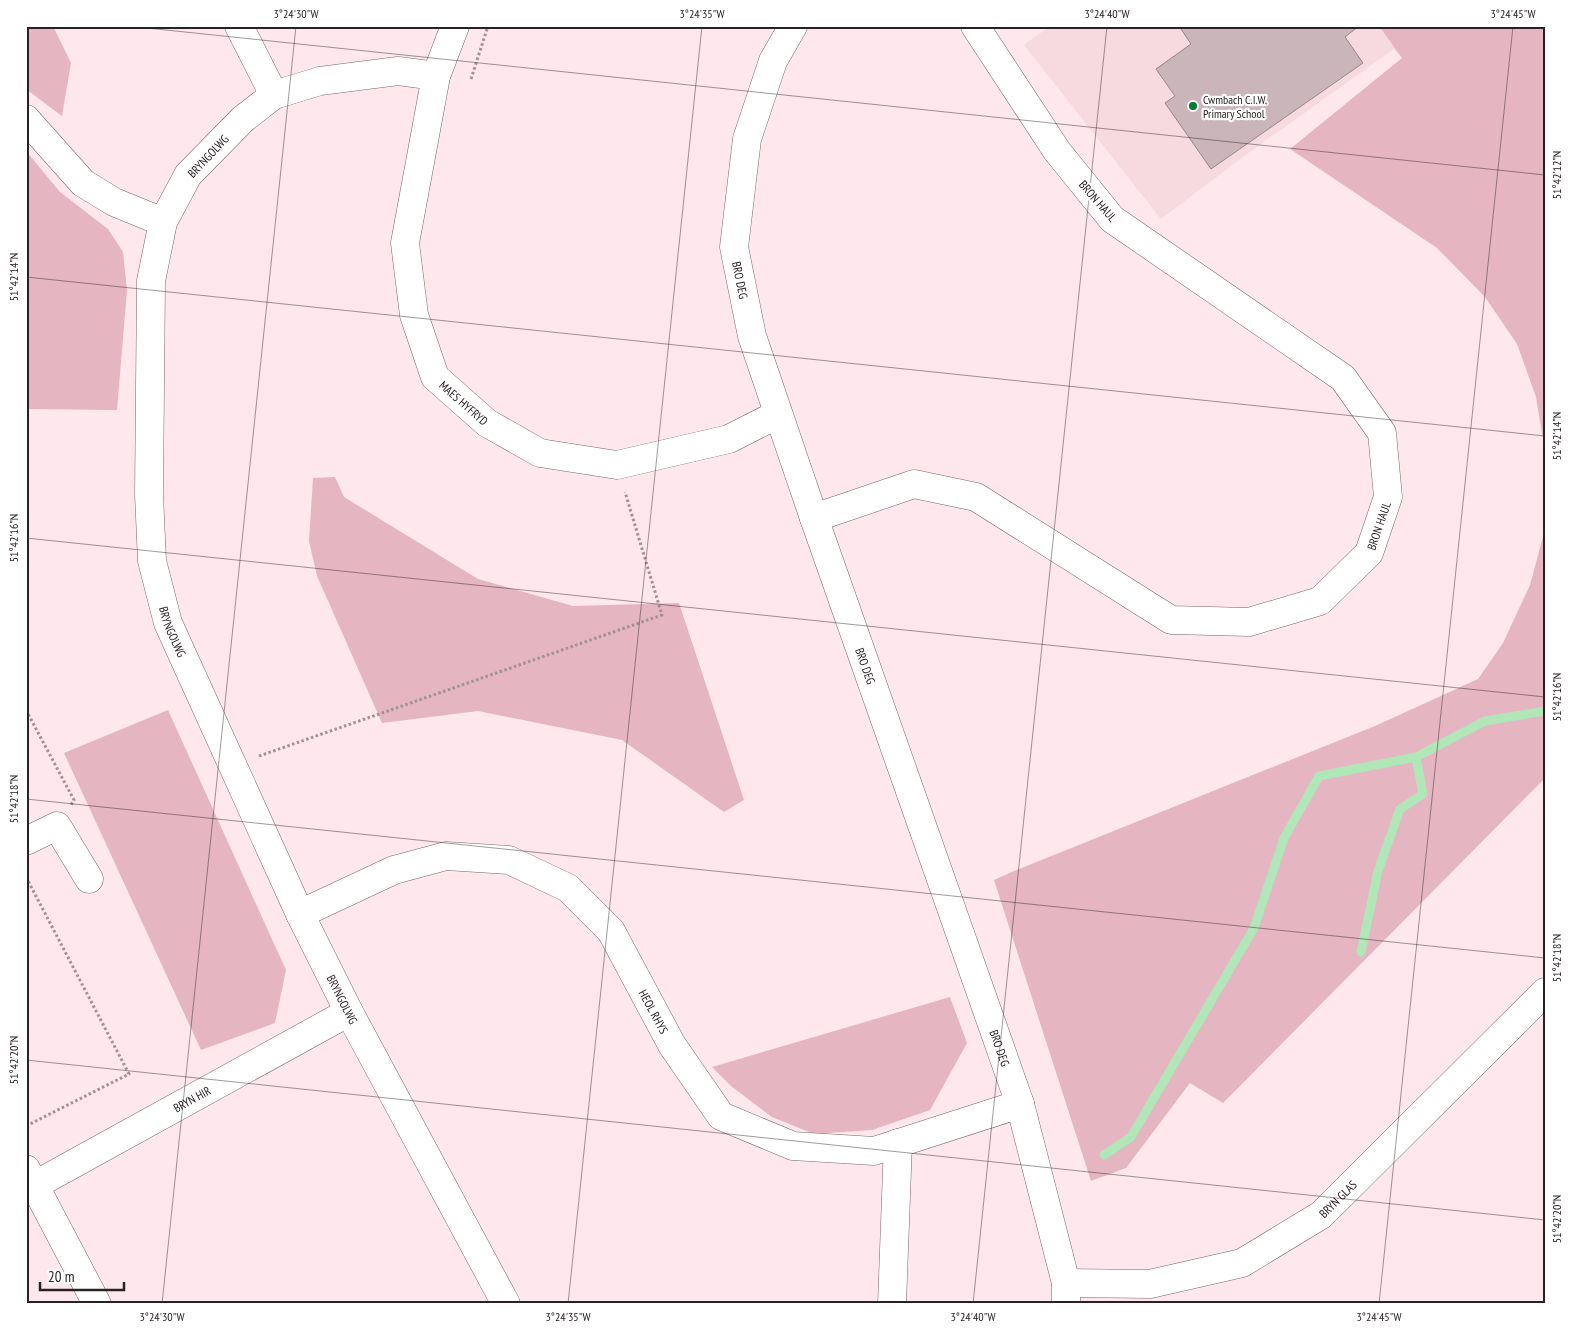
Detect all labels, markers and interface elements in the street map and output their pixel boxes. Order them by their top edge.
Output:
text: 3°24'30"W [273,6,319,21]
text: 3°24'35"W [679,6,725,21]
text: 3°24'40"W [1084,6,1130,21]
text: 3°24'45"W [1490,6,1536,21]
place label: Cwmbach C.I.W. Primary School [1203,92,1267,121]
marker: Cwmbach C.I.W. Primary School [1187,100,1199,112]
street label: BRYNGOLWG [184,131,232,181]
text: 51°42'12"N [1549,151,1564,199]
street label: BRON HAUL [1076,177,1120,225]
text: 51°42'14"N [6,253,21,301]
street label: BRO DEG [730,260,752,300]
street label: MAES HYFRYD [436,377,491,428]
text: 51°42'14"N [1549,412,1564,460]
street label: BRON HAUL [1363,500,1393,552]
text: 51°42'16"N [6,514,21,562]
street label: BRYNGOLWG [156,605,190,659]
street label: BRO DEG [853,646,879,686]
text: 51°42'16"N [1549,673,1564,721]
text: 51°42'18"N [6,775,21,823]
text: 51°42'18"N [1549,934,1564,982]
street label: BRYNGOLWG [324,972,361,1026]
street label: HEOL RHYS [636,987,672,1036]
street label: BRO DEG [987,1028,1014,1068]
text: 51°42'20"N [6,1036,21,1084]
street label: BRYN HIR [170,1082,213,1115]
street label: BRYN GLAS [1315,1177,1359,1221]
text: 51°42'20"N [1549,1195,1564,1243]
scale bar [40,1260,124,1292]
text: 20 m [48,1267,74,1286]
text: 3°24'30"W [139,1309,185,1324]
text: 3°24'35"W [545,1309,591,1324]
text: 3°24'40"W [950,1309,996,1324]
text: 3°24'45"W [1356,1309,1402,1324]

